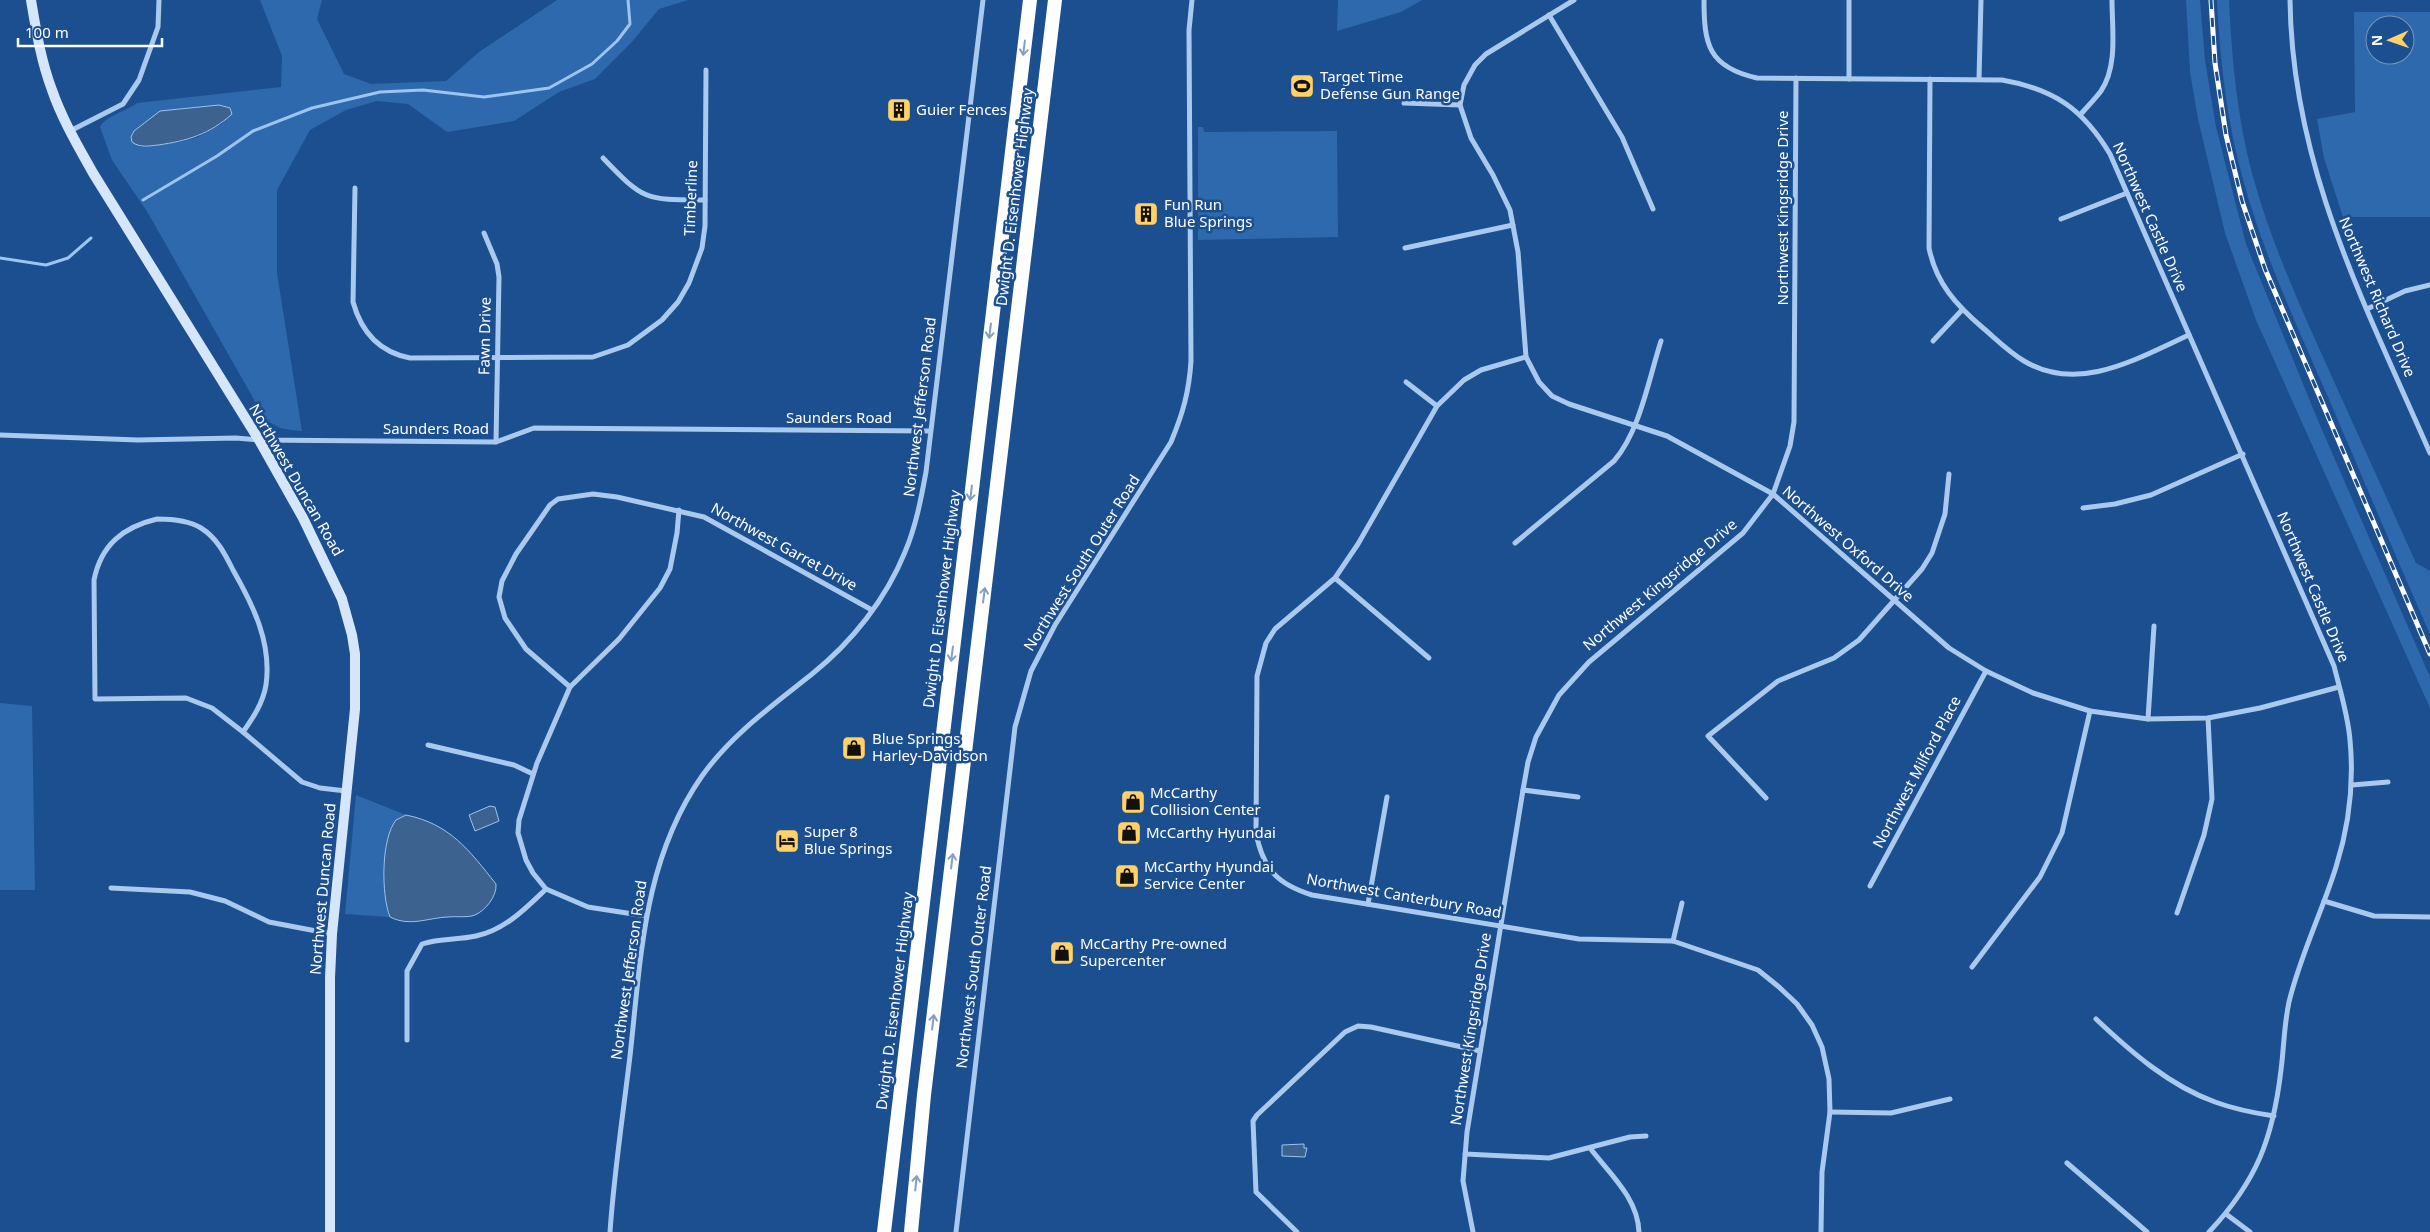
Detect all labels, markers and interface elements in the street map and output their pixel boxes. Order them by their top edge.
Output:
scale bar [18,15,161,47]
north arrow [2365,15,2415,65]
text: 100 m [25,22,69,42]
text: N [2367,34,2386,46]
one-way arrow [1019,40,1029,56]
place label: Target Time Defense Gun Range [1320,66,1460,103]
sports icon: Target Time Defense Gun Range [1289,73,1315,99]
street label: Dwight D. Eisenhower Highway [991,86,1037,307]
building icon: Guier Fences [886,97,912,123]
place label: Guier Fences [916,99,1007,119]
street label: Northwest Kingsridge Drive [1772,111,1792,305]
street label: Northwest Castle Drive [2109,139,2193,295]
street label: Timberline [679,160,701,236]
place label: Fun Run Blue Springs [1164,194,1252,231]
building icon: Fun Run Blue Springs [1133,201,1159,227]
street label: Northwest Richard Drive [2335,213,2421,380]
street label: Fawn Drive [473,297,495,375]
street label: Northwest Jefferson Road [898,316,940,498]
one-way arrow [985,323,995,339]
street label: Northwest Duncan Road [245,400,349,559]
street label: Saunders Road [786,407,892,427]
street label: Saunders Road [383,418,489,438]
street label: Northwest South Outer Road [1019,471,1144,654]
street label: Northwest Oxford Drive [1779,481,1919,606]
one-way arrow [966,485,976,501]
street label: Dwight D. Eisenhower Highway [918,488,964,709]
street label: Northwest Garret Drive [708,498,861,595]
street label: Northwest Castle Drive [2273,508,2355,665]
street label: Northwest Kingsridge Drive [1578,514,1740,655]
one-way arrow [979,587,989,603]
one-way arrow [947,646,957,662]
street label: Northwest Milford Place [1867,692,1965,851]
place label: Blue Springs Harley-Davidson [872,728,988,765]
shop icon: Blue Springs Harley-Davidson [841,735,867,761]
place label: McCarthy Collision Center [1150,782,1261,819]
shop icon: McCarthy Collision Center [1120,789,1146,815]
street label: Northwest Duncan Road [305,802,339,976]
shop icon: McCarthy Hyundai [1116,820,1142,846]
place label: Super 8 Blue Springs [804,821,892,858]
place label: McCarthy Hyundai [1146,822,1276,842]
hotel icon: Super 8 Blue Springs [774,828,800,854]
one-way arrow [947,853,957,869]
place label: McCarthy Hyundai Service Center [1144,856,1274,893]
shop icon: McCarthy Hyundai Service Center [1114,863,1140,889]
street label: Northwest South Outer Road [951,864,995,1069]
street label: Northwest Canterbury Road [1305,868,1503,922]
street label: Northwest Jefferson Road [606,879,651,1061]
street label: Dwight D. Eisenhower Highway [871,890,917,1111]
street label: Northwest Kingsridge Drive [1445,931,1495,1127]
place label: McCarthy Pre-owned Supercenter [1080,933,1227,970]
shop icon: McCarthy Pre-owned Supercenter [1049,940,1075,966]
one-way arrow [928,1014,938,1030]
one-way arrow [911,1176,920,1192]

